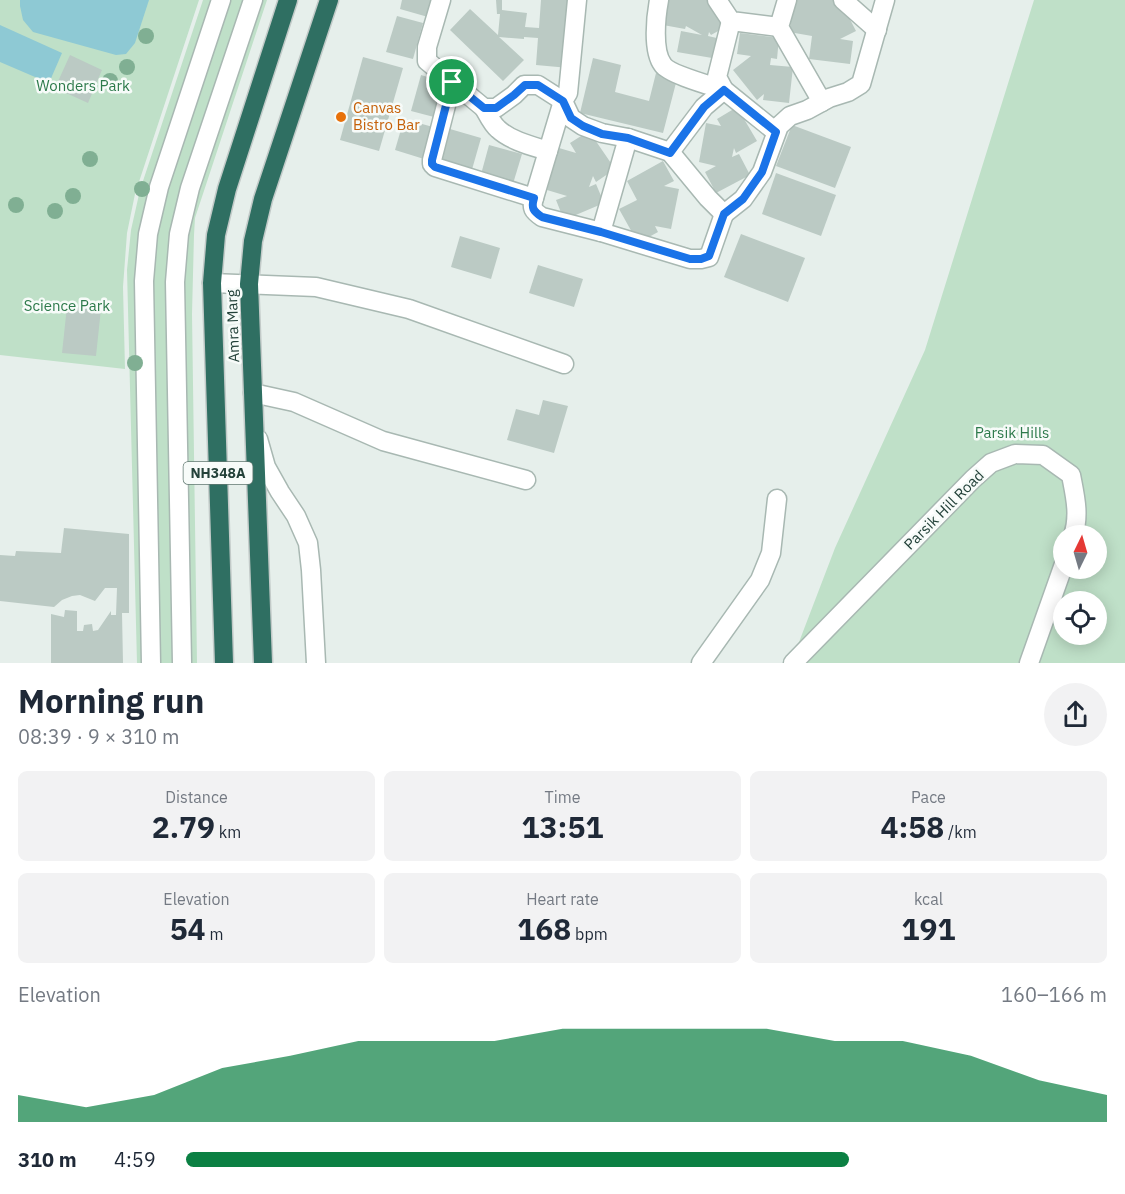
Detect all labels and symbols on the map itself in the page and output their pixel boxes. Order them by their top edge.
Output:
pin [426,56,477,107]
park label: Wonders Park [36,76,130,95]
place label: Canvas Bistro Bar [353,98,420,134]
marker: Canvas Bistro Bar [334,110,348,124]
street label: Amra Marg [222,289,243,363]
park label: Science Park [24,296,110,315]
park label: Parsik Hills [975,423,1049,442]
road number: NH348A [184,462,252,484]
street label: Parsik Hill Road [900,466,988,554]
north arrow [1053,525,1107,579]

